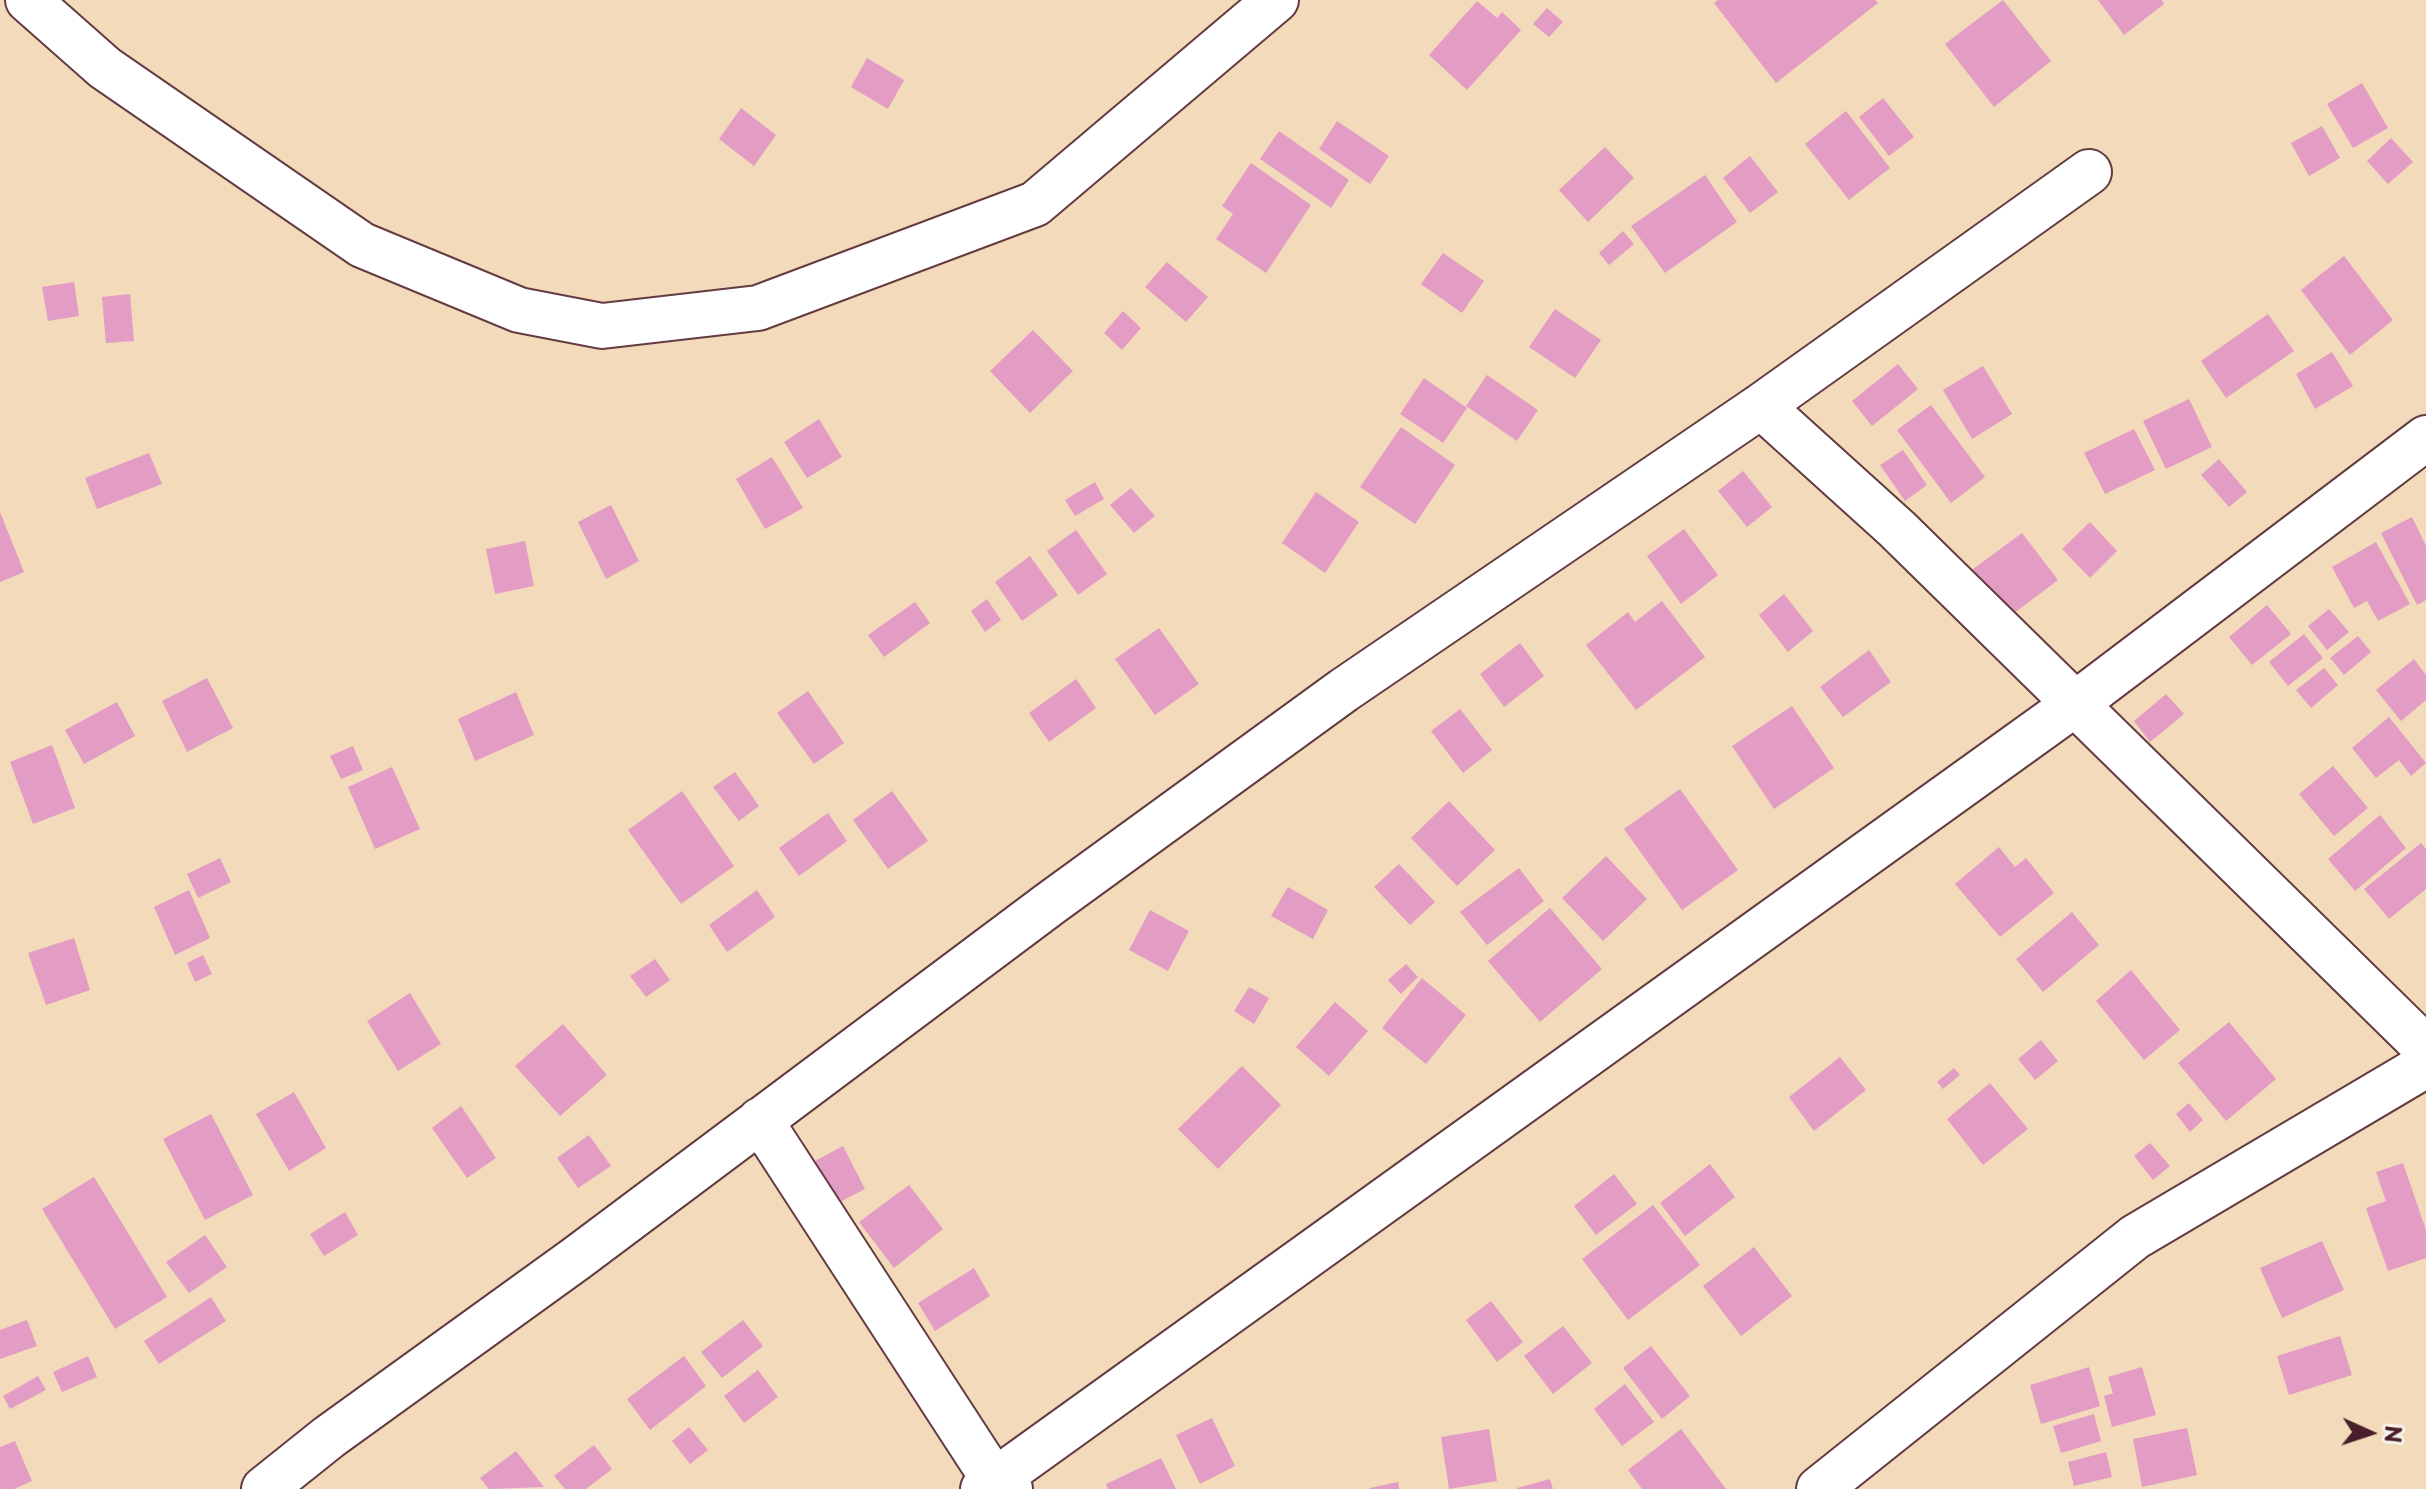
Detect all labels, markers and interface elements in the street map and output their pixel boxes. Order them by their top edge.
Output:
north arrow [2330,1393,2410,1473]
text: N [2378,1425,2411,1444]

